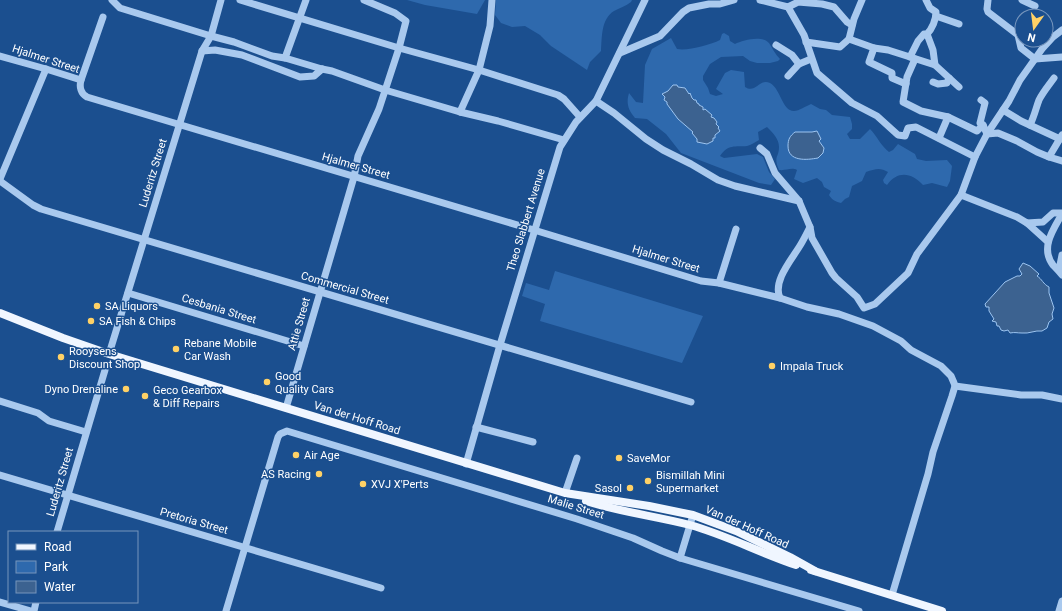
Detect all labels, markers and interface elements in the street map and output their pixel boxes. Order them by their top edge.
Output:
north arrow [1014,8,1054,48]
text: N [1026,30,1037,44]
street label: Hjalmer Street [11,42,82,76]
street label: Luderitz Street [136,137,170,209]
street label: Hjalmer Street [321,150,392,182]
street label: Theo Slabbert Avenue [504,167,548,273]
street label: Hjalmer Street [631,243,702,276]
street label: Commercial Street [299,269,391,307]
street label: Cesbania Street [180,291,258,327]
street label: Attie Street [285,296,313,352]
place label: SA Liquors [105,300,158,313]
marker: SA Liquors [92,301,102,311]
place label: SA Fish & Chips [99,315,176,328]
marker: SA Fish & Chips [86,316,96,326]
place label: Rebane Mobile Car Wash [184,337,257,363]
marker: Rebane Mobile Car Wash [171,344,181,354]
place label: Rooysens Discount Shop [69,345,140,371]
marker: Rooysens Discount Shop [56,352,66,362]
place label: Impala Truck [780,360,844,373]
marker: Impala Truck [767,361,777,371]
place label: Good Quality Cars [275,370,334,396]
marker: Good Quality Cars [262,377,272,387]
place label: Dyno Drenaline [45,383,118,396]
marker: Dyno Drenaline [121,384,131,394]
place label: Geco Gearbox & Diff Repairs [153,384,222,410]
marker: Geco Gearbox & Diff Repairs [140,391,150,401]
street label: Van der Hoff Road [312,399,402,437]
street label: Luderitz Street [44,446,76,518]
place label: Air Age [304,449,340,462]
marker: Air Age [291,450,301,460]
place label: SaveMor [627,452,670,465]
marker: SaveMor [614,453,624,463]
place label: AS Racing [261,468,311,481]
marker: AS Racing [314,469,324,479]
place label: Bismillah Mini Supermarket [656,469,725,495]
marker: Bismillah Mini Supermarket [643,476,653,486]
place label: XVJ X'Perts [371,478,429,491]
marker: XVJ X'Perts [358,479,368,489]
place label: Sasol [595,482,622,495]
marker: Sasol [625,483,635,493]
street label: Malie Street [546,492,606,522]
street label: Van der Hoff Road [703,503,791,551]
street label: Pretoria Street [158,505,230,537]
legend [8,531,138,603]
text: Road [44,540,72,554]
text: Park [44,560,69,574]
text: Water [44,580,75,594]

